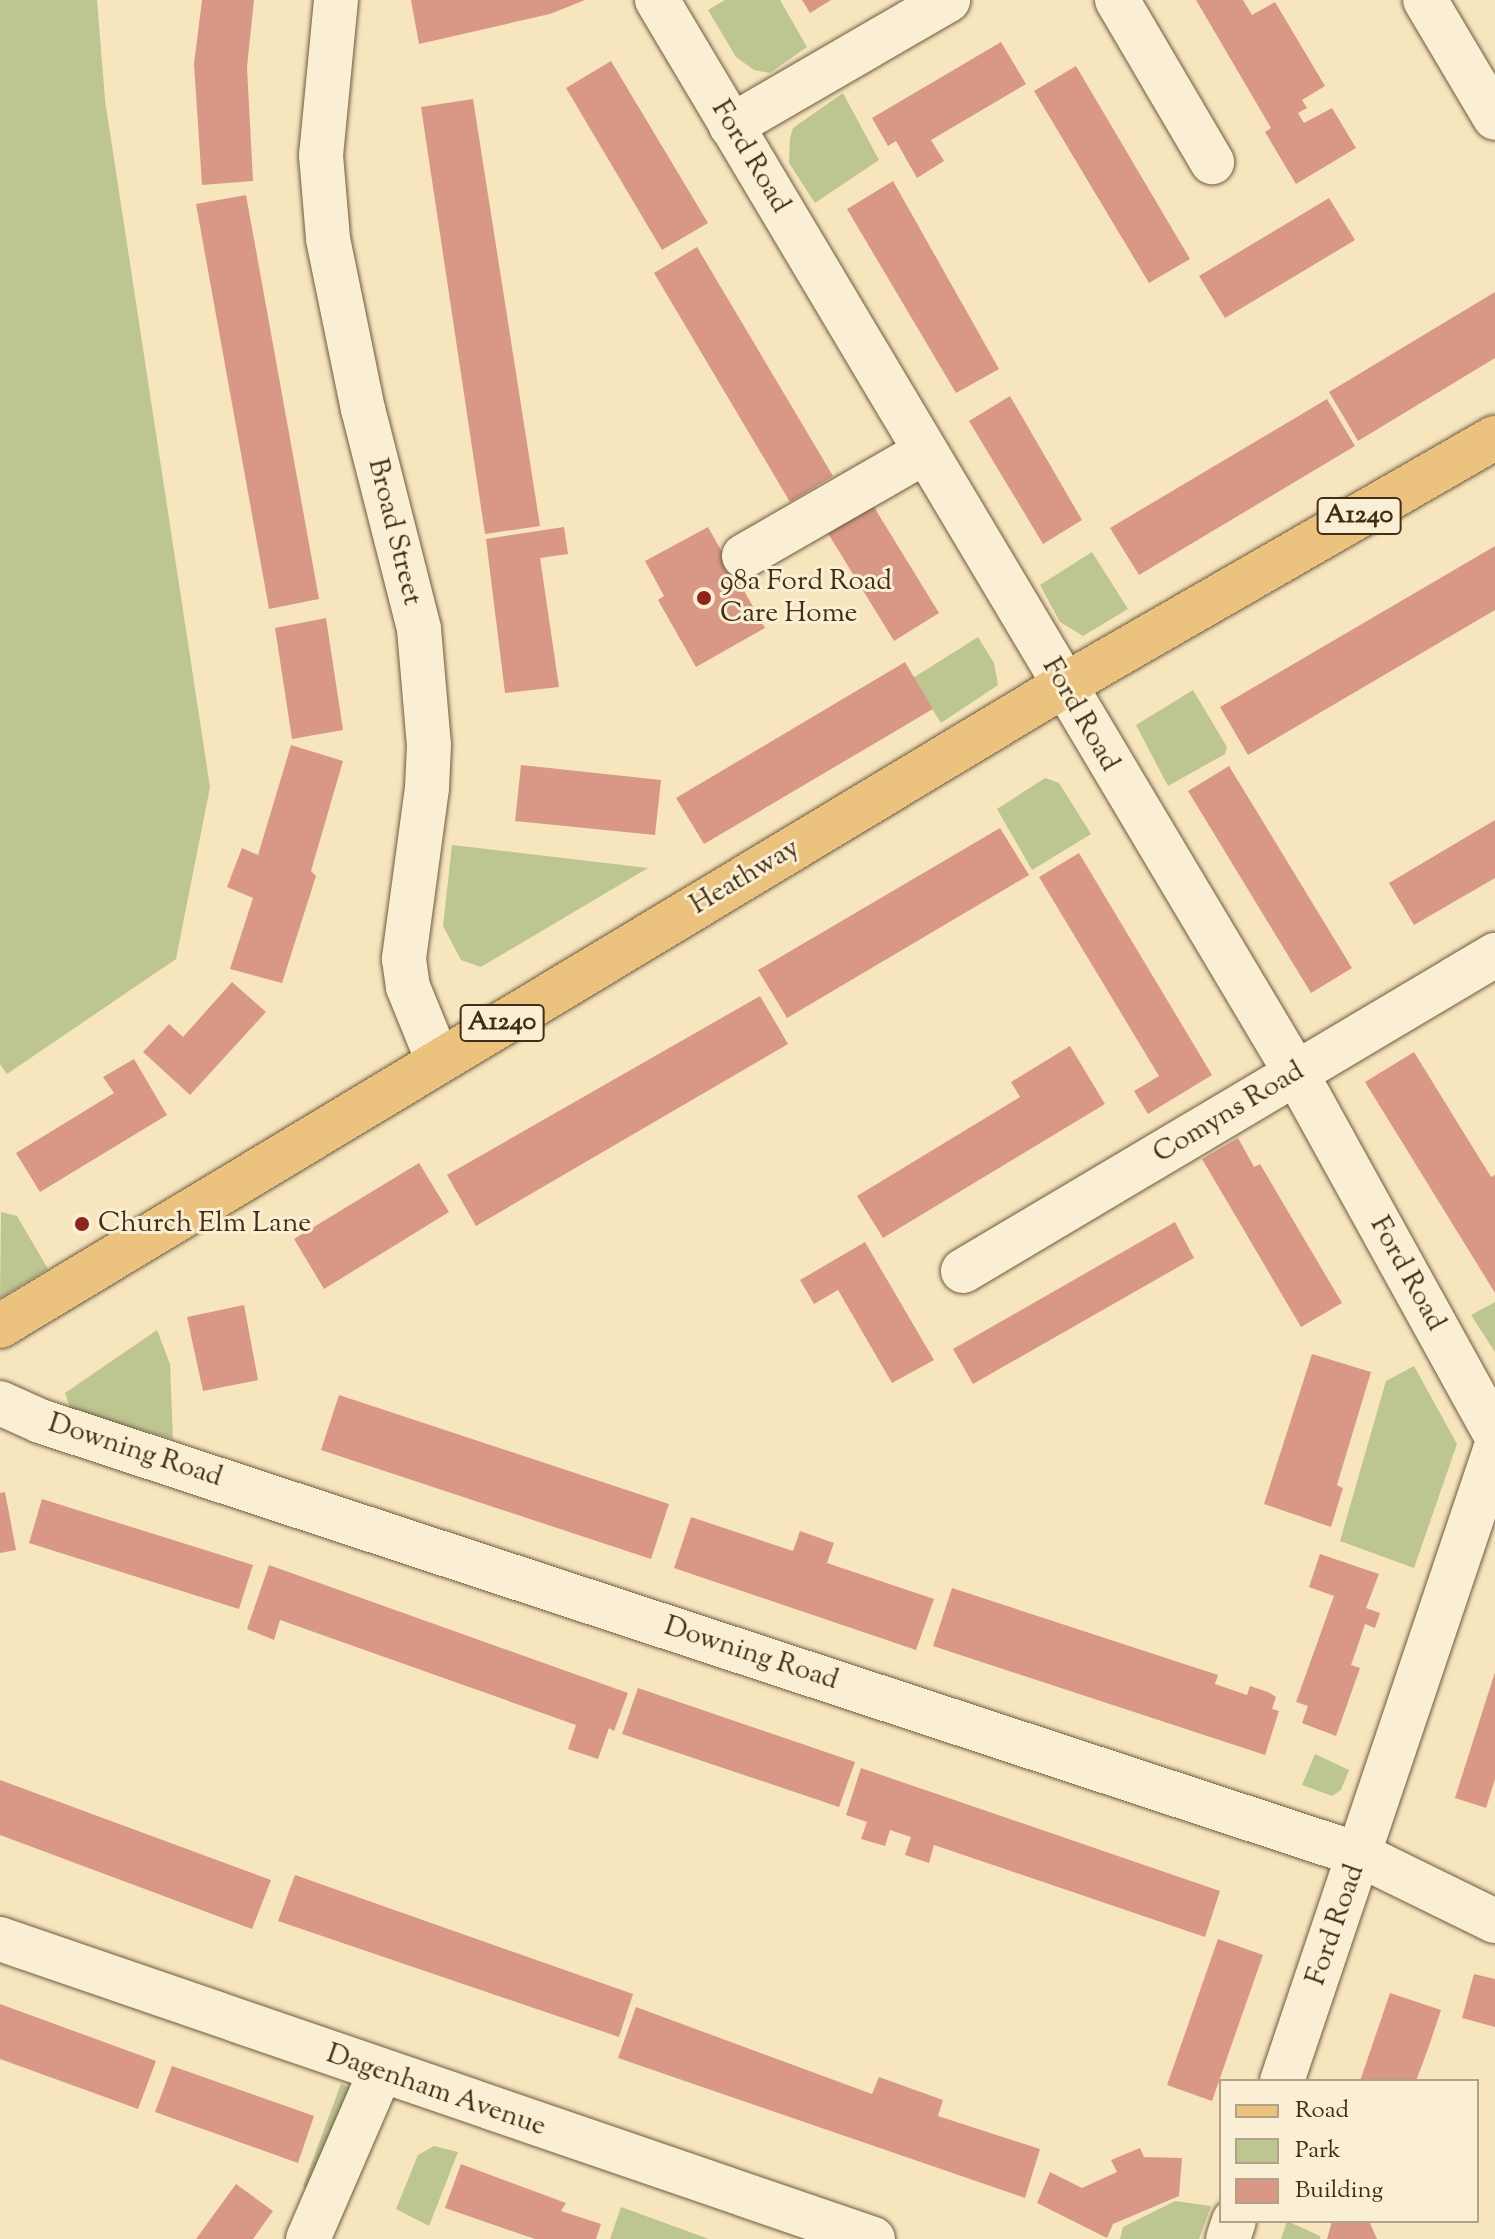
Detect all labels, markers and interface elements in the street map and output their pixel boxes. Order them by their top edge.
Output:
street label: Ford Road [703,95,797,219]
street label: Broad Street [360,455,428,609]
road number: A1240 [1315,494,1403,538]
place label: 98a Ford Road Care Home [720,565,892,631]
marker: 98a Ford Road Care Home [695,589,713,607]
street label: Ford Road [1034,652,1126,778]
street label: Heathway [685,831,805,923]
road number: A1240 [458,1001,546,1045]
street label: Comyns Road [1148,1055,1310,1171]
place label: Church Elm Lane [98,1207,311,1241]
street label: Ford Road [1362,1211,1452,1337]
marker: Church Elm Lane [73,1215,91,1233]
street label: Downing Road [44,1407,226,1495]
street label: Downing Road [660,1610,842,1698]
street label: Ford Road [1300,1860,1372,1990]
street label: Dagenham Avenue [322,2038,550,2144]
legend [1219,2079,1479,2223]
text: Road [1295,2094,1349,2128]
text: Park [1295,2134,1341,2168]
text: Building [1295,2174,1383,2208]

